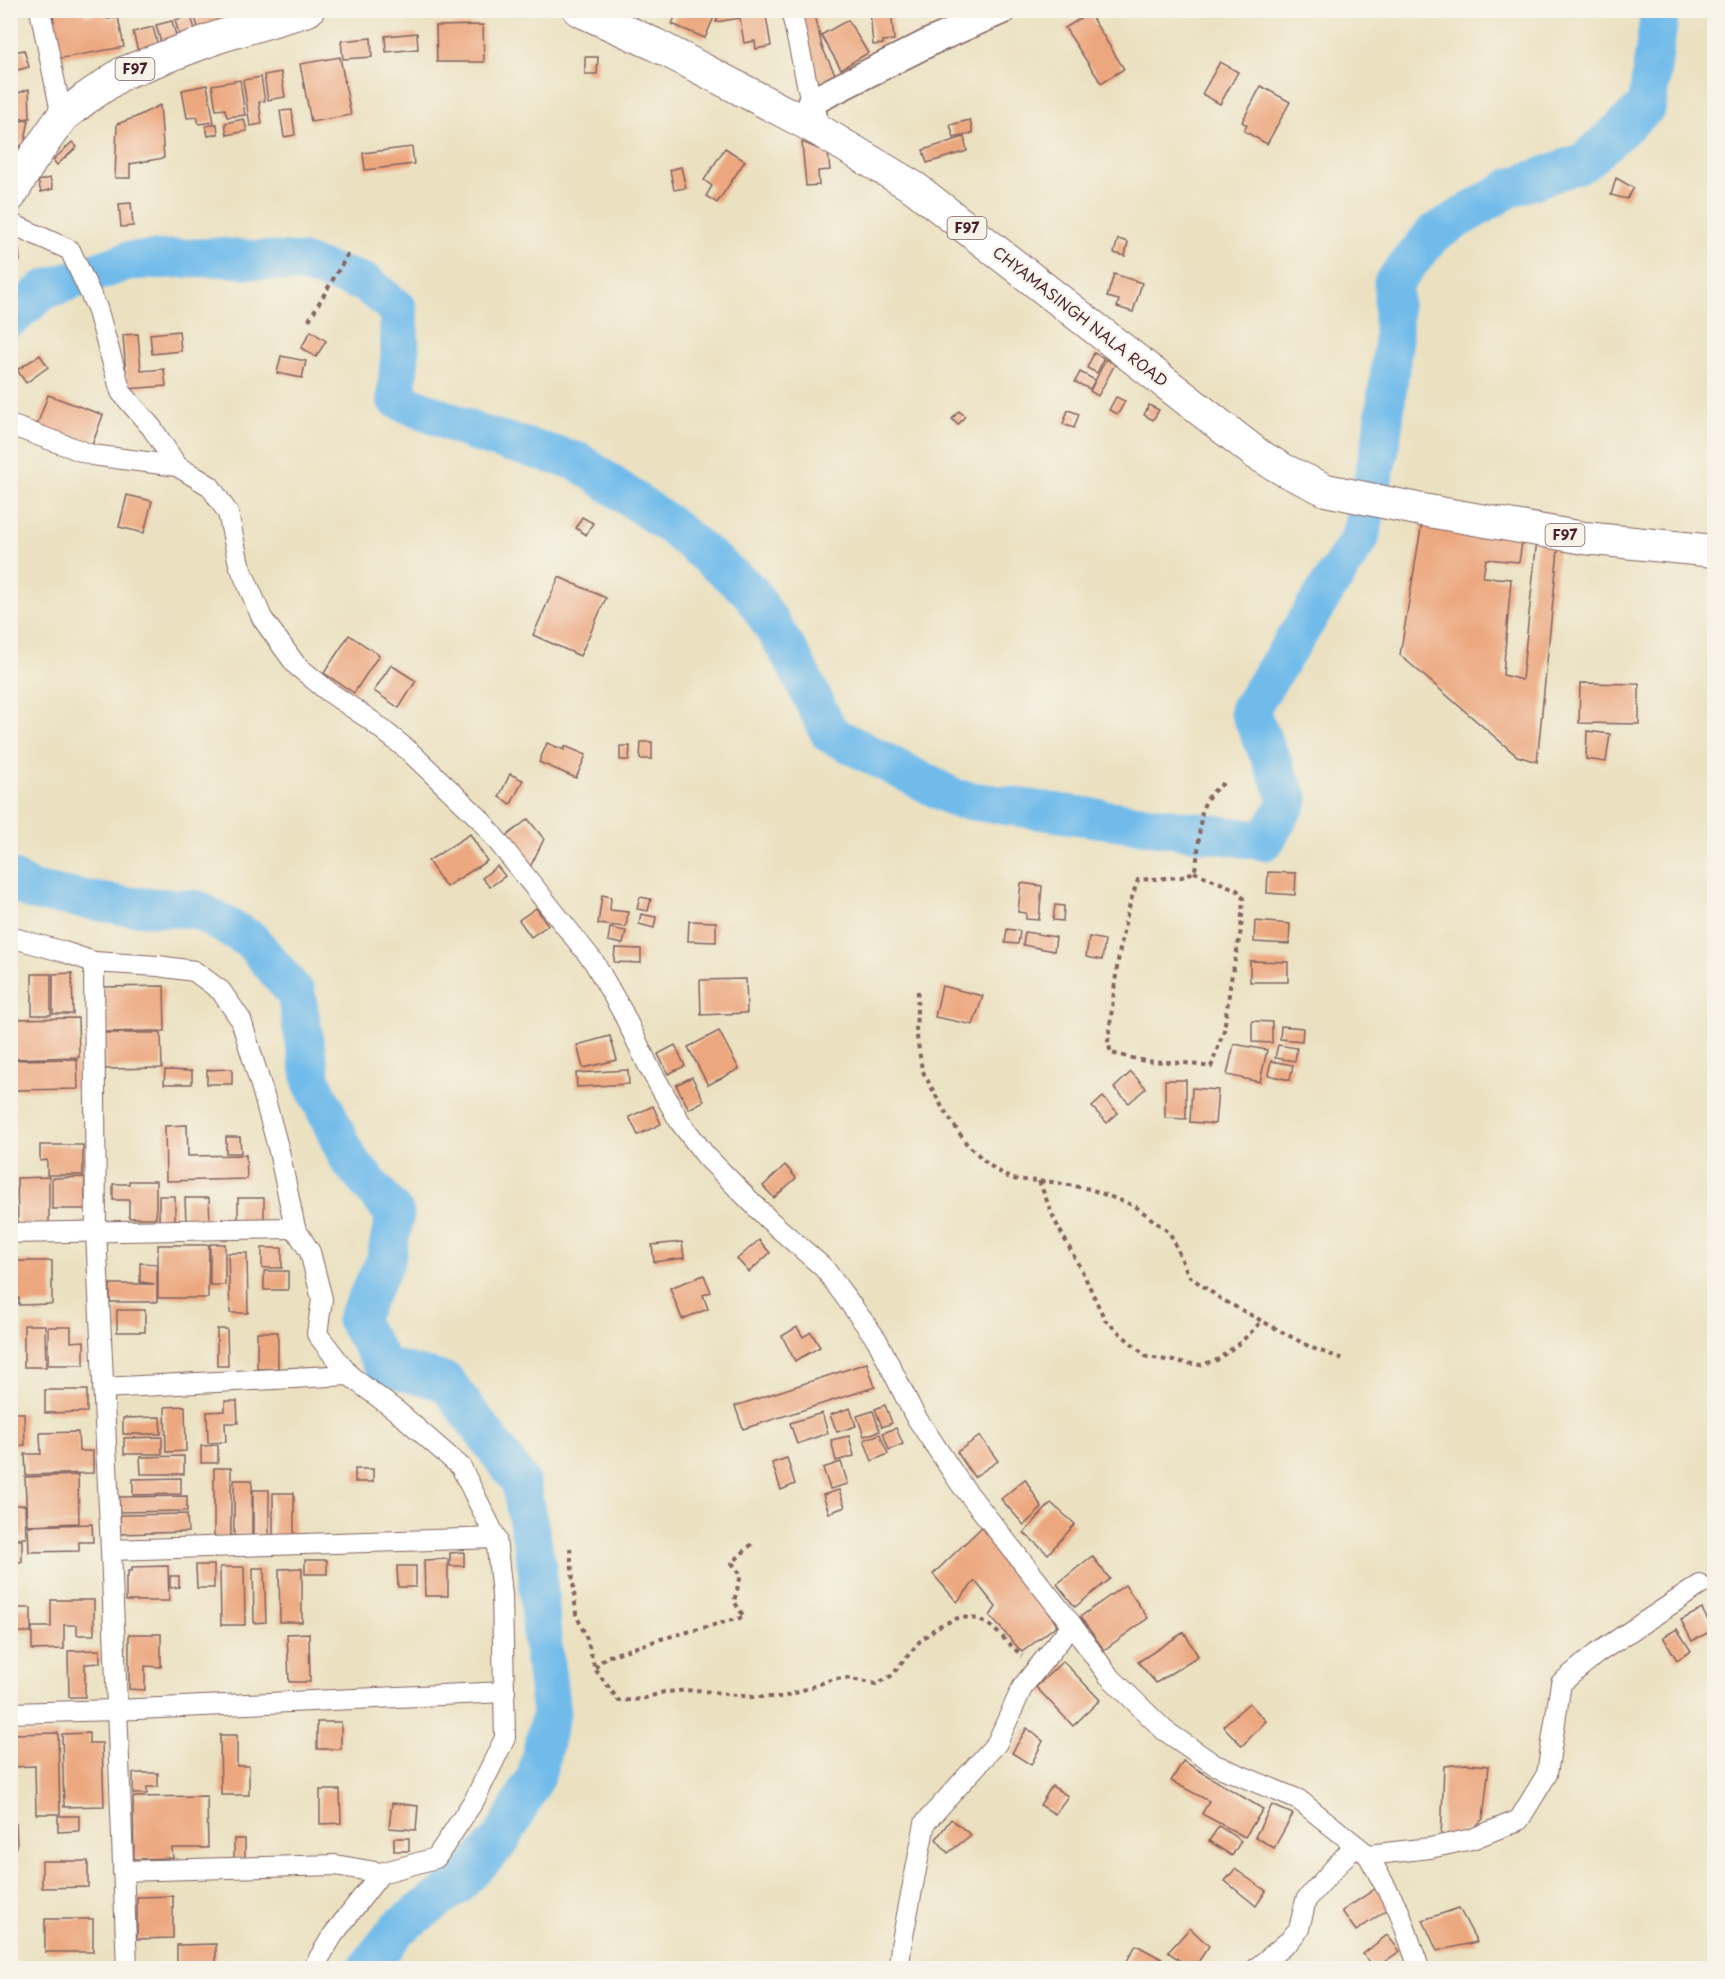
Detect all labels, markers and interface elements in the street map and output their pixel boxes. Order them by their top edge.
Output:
road number: F97 [116,58,154,80]
road number: F97 [948,217,986,239]
street label: CHYAMASINGH NALA ROAD [988,240,1173,392]
road number: F97 [1546,524,1584,546]

